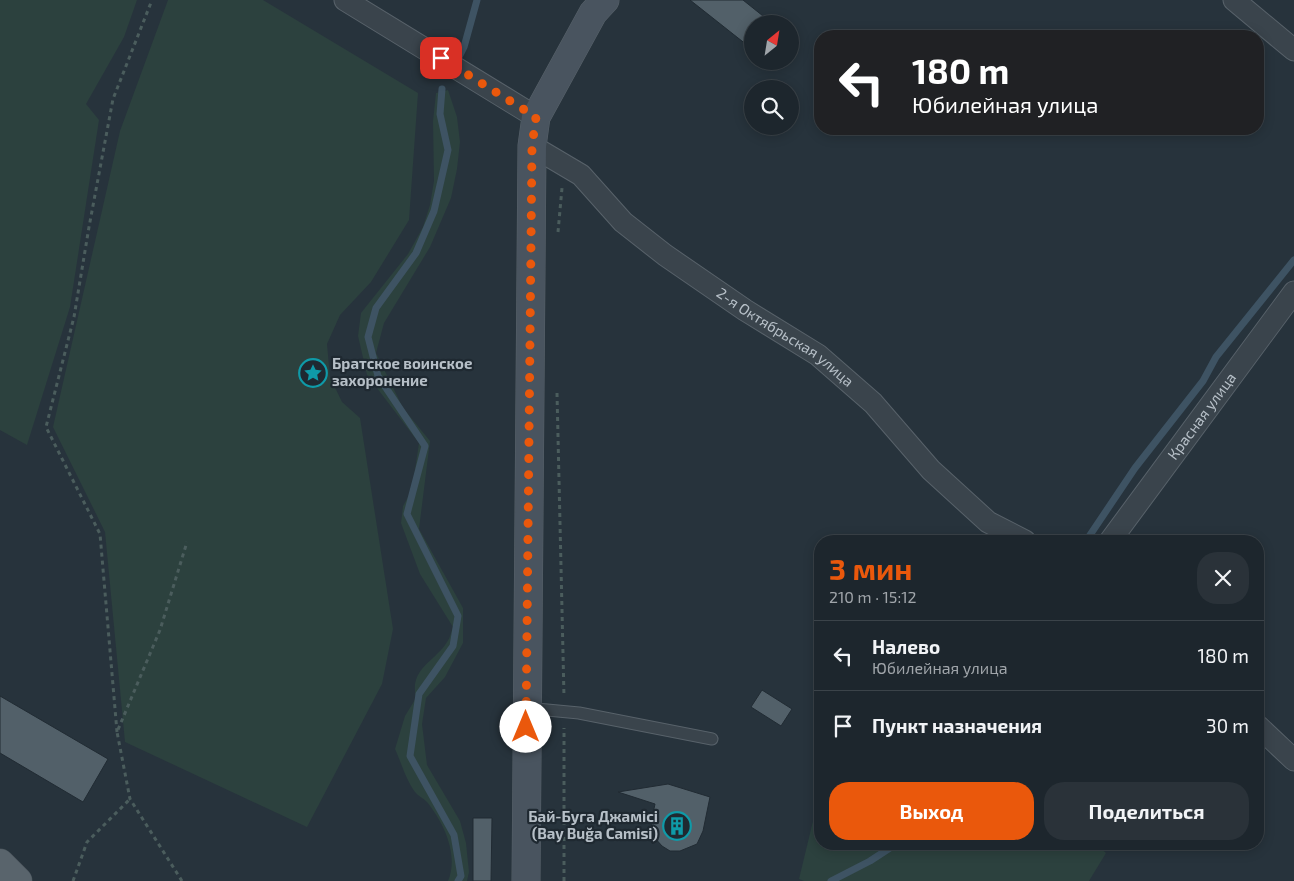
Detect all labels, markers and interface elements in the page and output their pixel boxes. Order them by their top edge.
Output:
north arrow [744,15,799,70]
map controls [744,15,799,135]
pin [420,37,462,79]
icon: arrive [427,44,455,72]
text: 180 m [912,49,1009,91]
icon: left [829,50,894,115]
button: search [744,80,799,135]
text: Юбилейная улица [912,91,1098,117]
street label: 2-я Октябрьская улица [713,283,858,390]
place label: Братское воинское захоронение [332,354,472,389]
place icon: Братское воинское захоронение [298,358,328,388]
street label: Красная улица [1163,369,1239,463]
text: 3 мин [829,550,913,586]
button: close [1197,552,1249,604]
text: 210 m · 15:12 [829,587,917,606]
text: Налево [872,635,940,658]
icon: left [829,642,857,670]
text: 180 m [1198,644,1249,667]
text: Юбилейная улица [872,658,1008,677]
position arrow [499,700,551,752]
icon: arrive [829,712,857,740]
text: Пункт назначения [872,714,1042,737]
text: 30 m [1206,714,1249,737]
button: Выход [829,782,1034,840]
button: Поделиться [1044,782,1249,840]
place label: Бай-Буга Джамісі (Bay Buğa Camisi) [528,807,658,843]
building icon: Бай-Буга Джамісі (Bay Buğa Camisi) [662,811,692,841]

